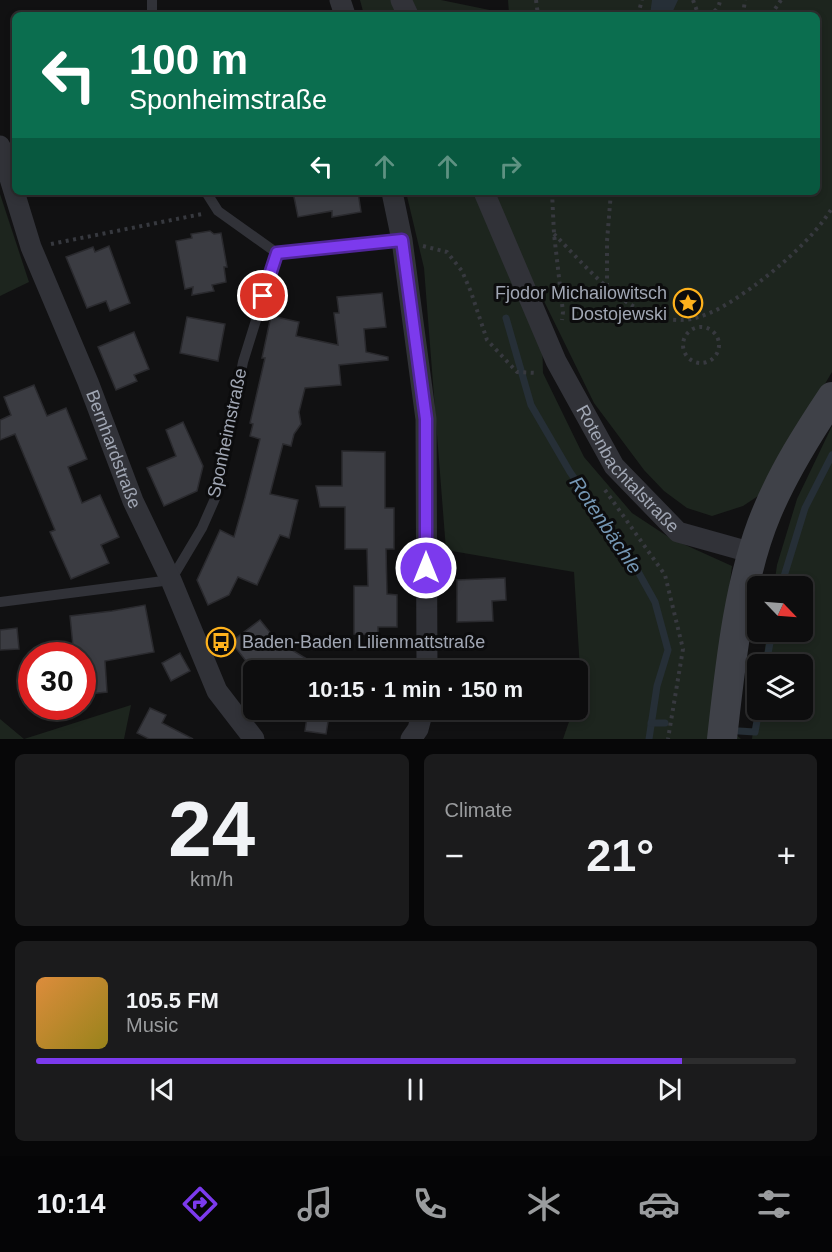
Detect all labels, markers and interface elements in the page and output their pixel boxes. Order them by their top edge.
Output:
icon: left [30,36,108,114]
text: 100 m [129,36,248,83]
text: Sponheimstraße [129,85,327,115]
icon: left [305,150,338,183]
icon: ahead [368,150,401,183]
icon: ahead [431,150,464,183]
icon: right [494,150,527,183]
pin [237,270,288,321]
icon: arrive [246,279,279,312]
place label: Fjodor Michailowitsch Dostojewski [495,283,667,324]
place icon: Fjodor Michailowitsch Dostojewski [672,287,704,319]
street label: Sponheimstraße [203,366,251,500]
street label: Bernhardstraße [82,387,145,512]
street label: Rotenbachtalstraße [572,401,683,537]
water label: Rotenbächle [565,472,647,578]
position arrow [394,536,458,600]
north arrow [747,576,813,642]
map controls [747,576,813,720]
bus stop icon: Baden-Baden Lilienmattstraße [205,626,237,658]
place label: Baden-Baden Lilienmattstraße [242,632,485,652]
speed limit sign: 30 [18,642,96,720]
button: layers [747,654,813,720]
text: 10:15 · 1 min · 150 m [308,677,523,702]
text: 24 [168,785,255,873]
text: Climate [445,799,512,821]
text: 21° [586,830,654,881]
text: − [445,837,464,874]
text: + [777,837,796,874]
text: km/h [190,868,233,890]
text: 105.5 FM [126,988,219,1013]
text: Music [126,1014,178,1036]
icon: previous [146,1073,179,1106]
icon: pause [399,1073,432,1106]
icon: next [653,1073,686,1106]
icon: directions [179,1183,221,1225]
icon: music [294,1183,336,1225]
icon: phone [409,1183,451,1225]
icon: climate [523,1183,565,1225]
icon: car [638,1183,680,1225]
icon: filters [753,1183,795,1225]
text: 10:14 [36,1189,106,1219]

